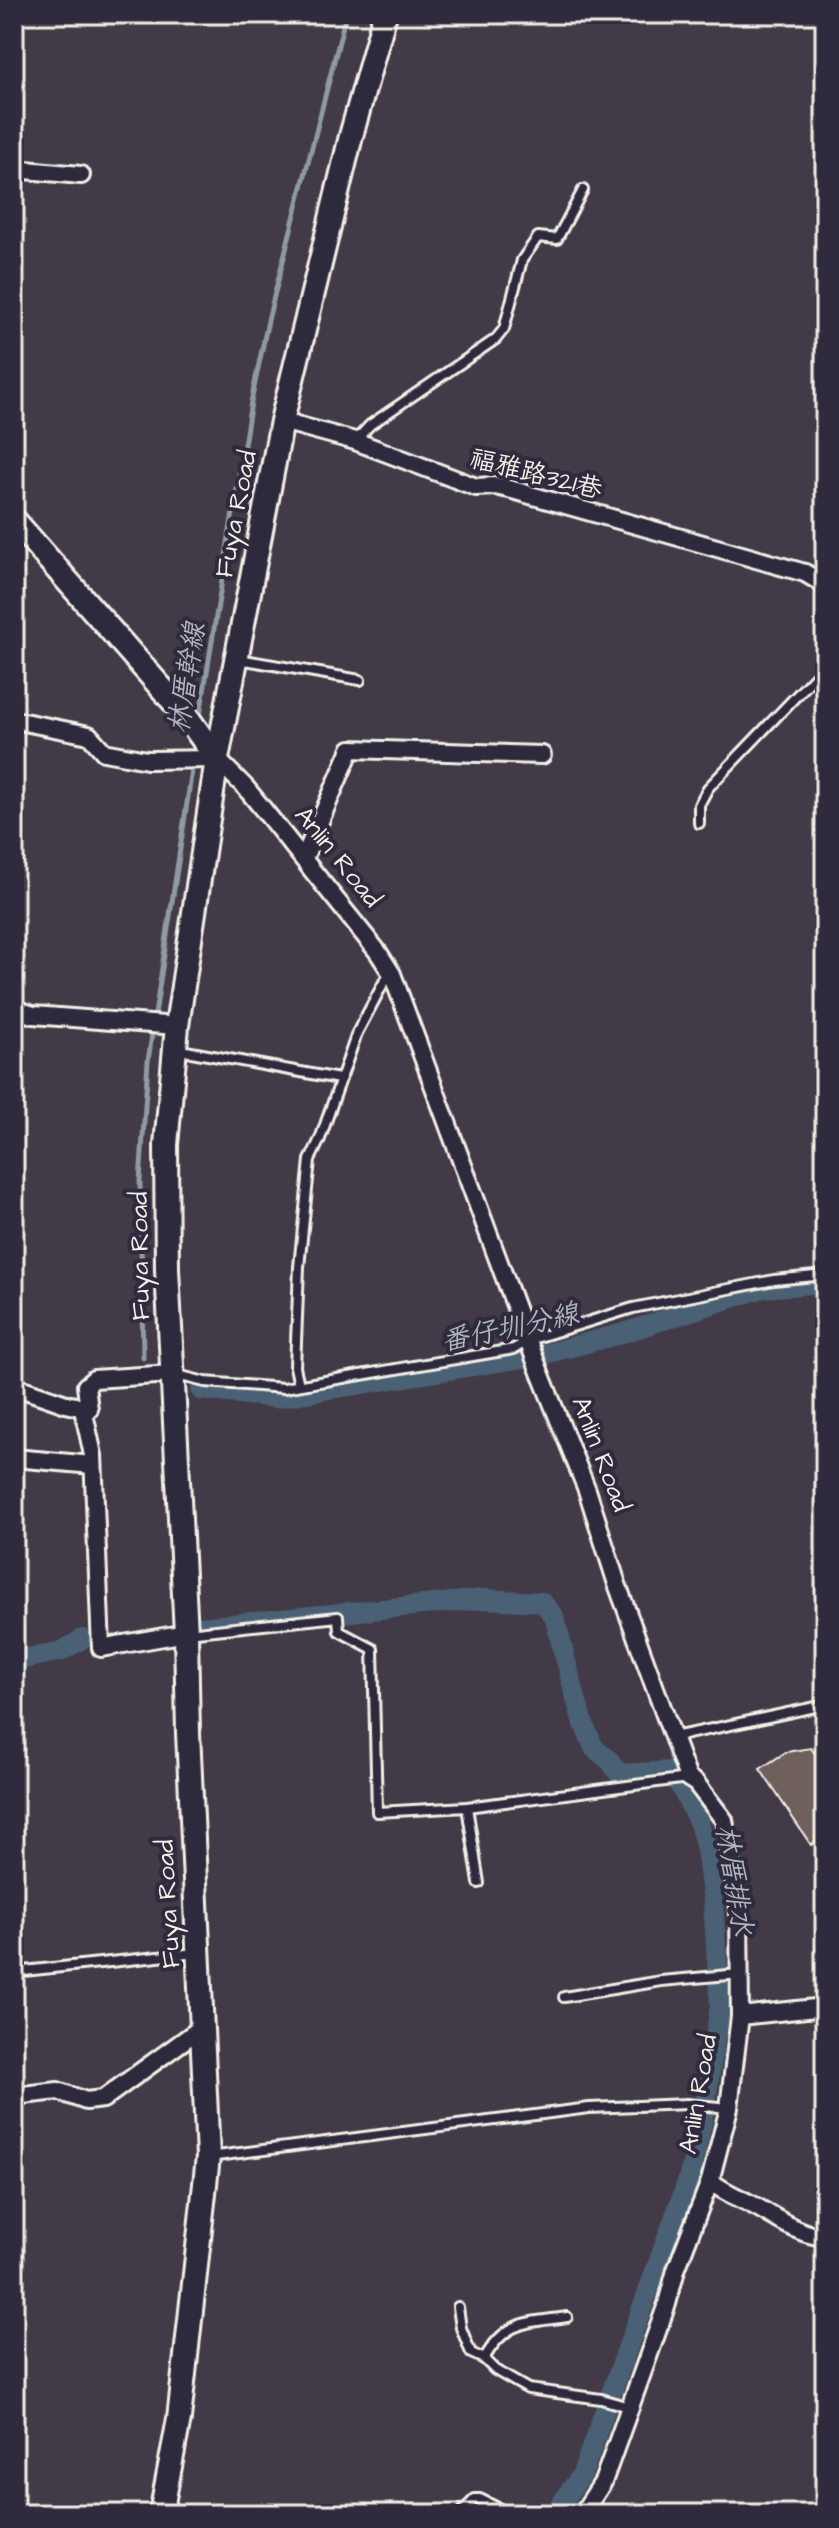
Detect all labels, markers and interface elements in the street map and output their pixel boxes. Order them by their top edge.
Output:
street label: 福雅路321巷 [466,440,606,508]
street label: Fuya Road [206,447,268,581]
water label: 林厝幹線 [159,618,215,736]
street label: Anlin Road [286,799,390,915]
street label: Fuya Road [121,1191,161,1321]
water label: 番仔圳分線 [437,1294,584,1362]
street label: Anlin Road [563,1391,639,1517]
water label: 林厝排水 [706,1822,762,1939]
street label: Fuya Road [147,1839,191,1969]
street label: Anlin Road [670,2031,726,2157]

